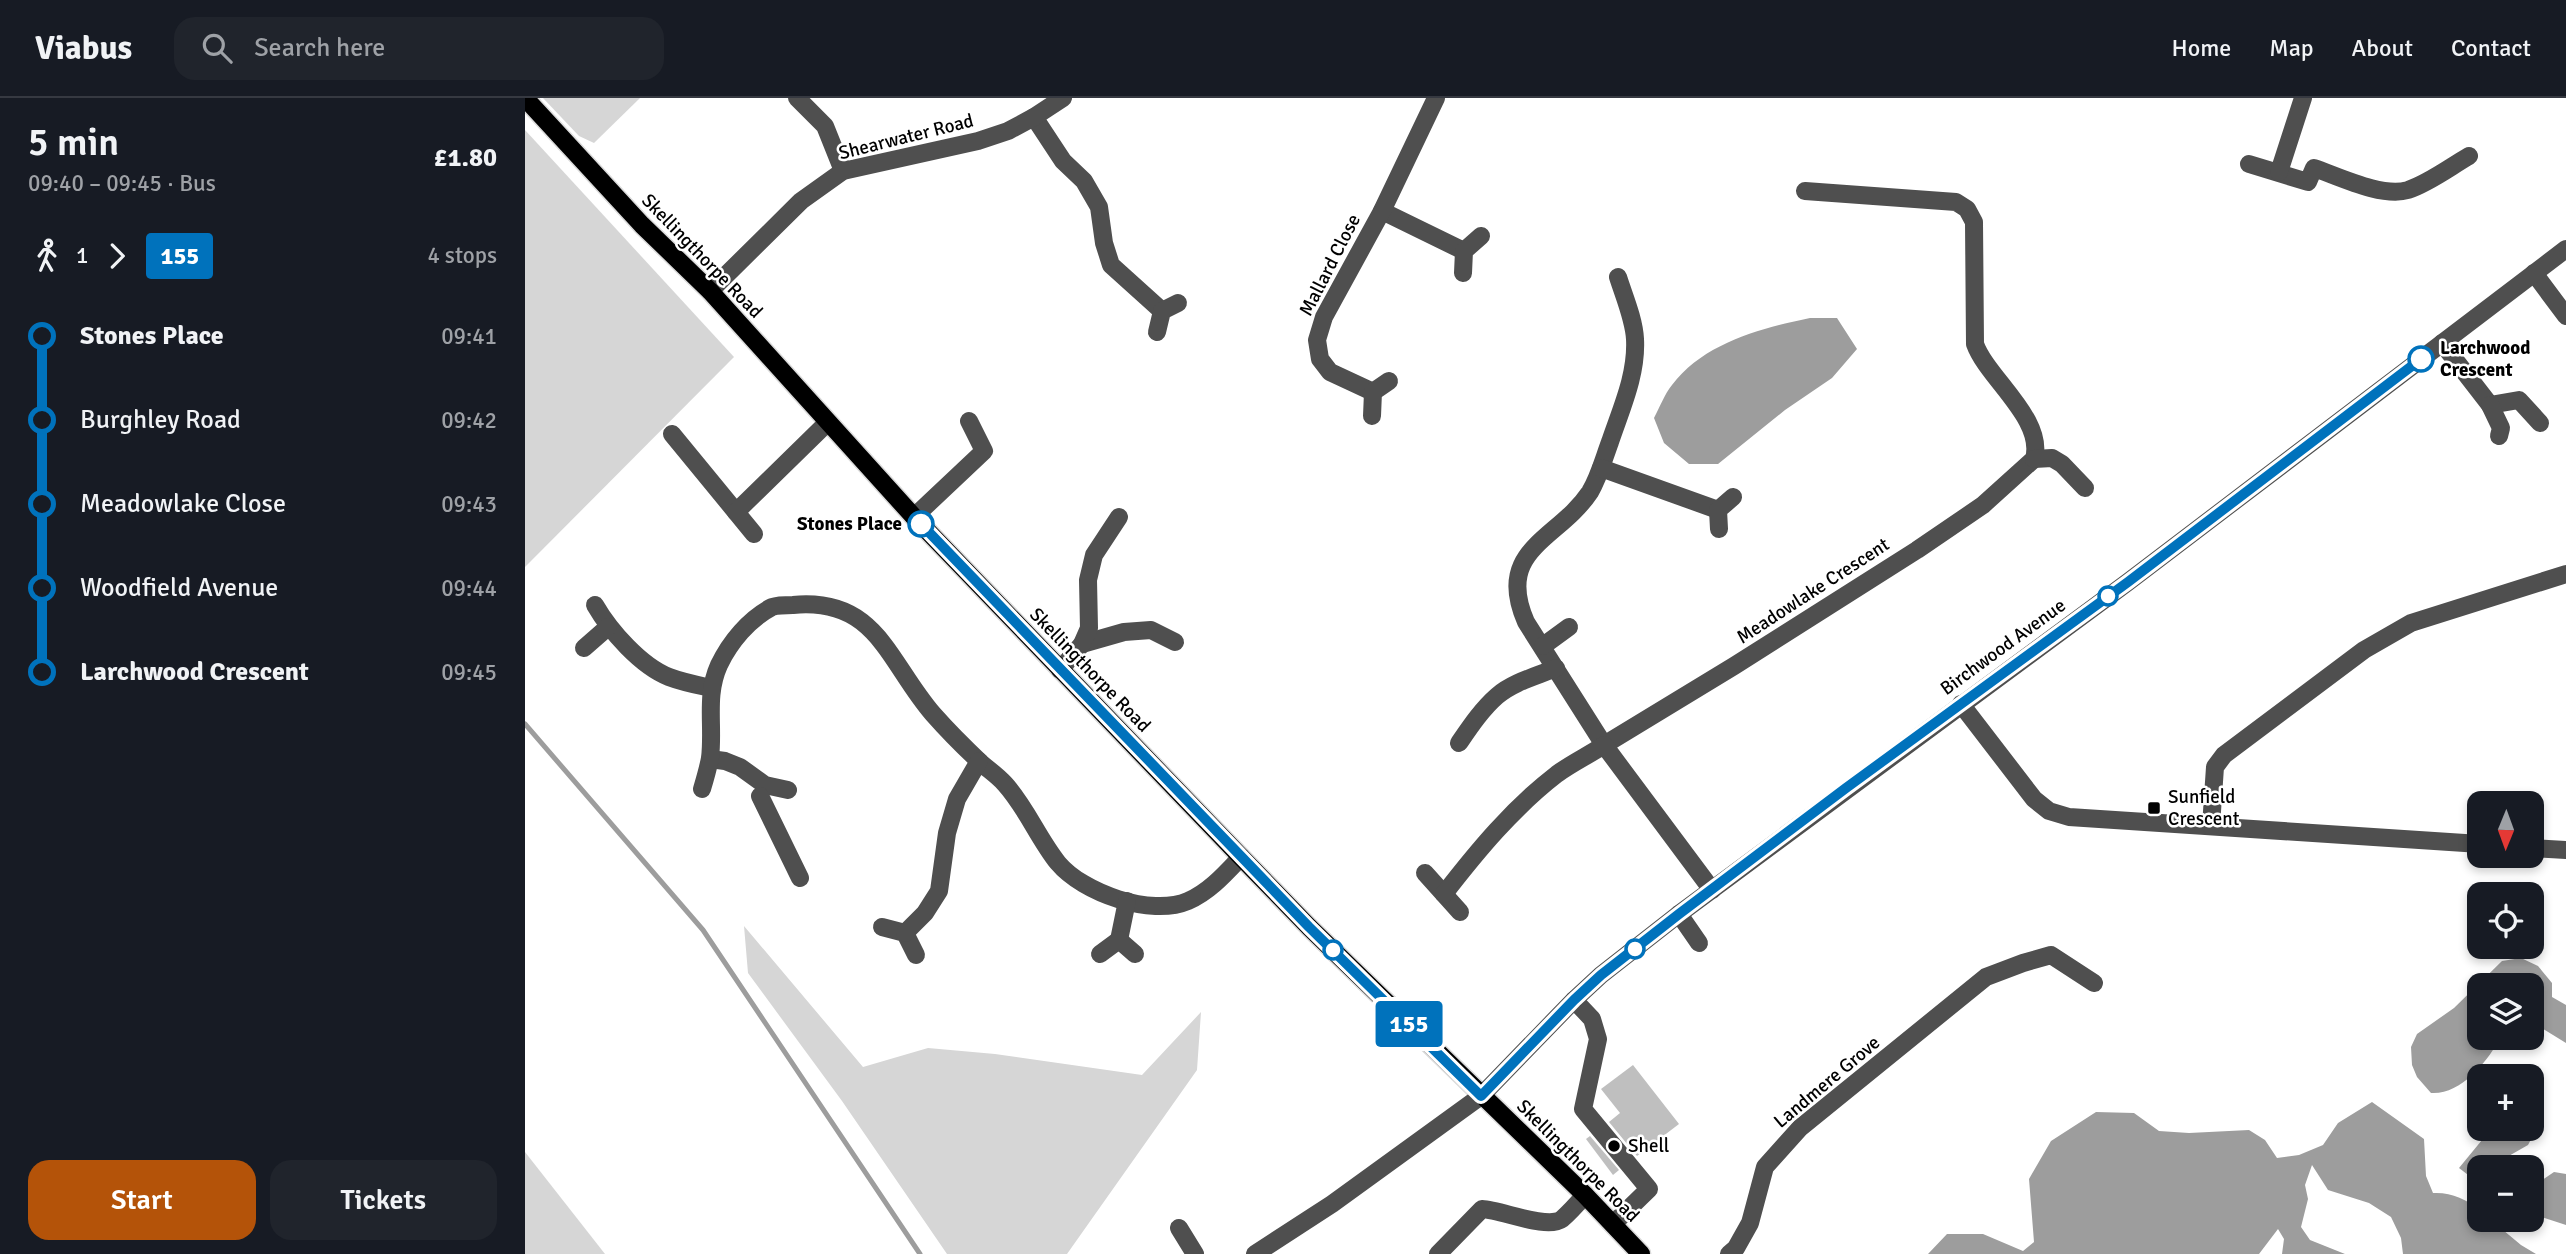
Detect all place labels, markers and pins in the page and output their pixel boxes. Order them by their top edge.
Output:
place label: Larchwood Crescent [2440,336,2530,382]
marker: Larchwood Crescent [2408,346,2434,372]
marker: Stones Place [908,511,934,537]
place label: Stones Place [797,512,902,536]
unlabelled marker [2098,586,2118,606]
place label: Sunfield Crescent [2168,785,2240,831]
marker: Sunfield Crescent [2146,800,2162,816]
unlabelled marker [1625,939,1645,959]
unlabelled marker [1323,940,1343,960]
place label: Shell [1628,1134,1669,1158]
marker: Shell [1606,1138,1622,1154]

